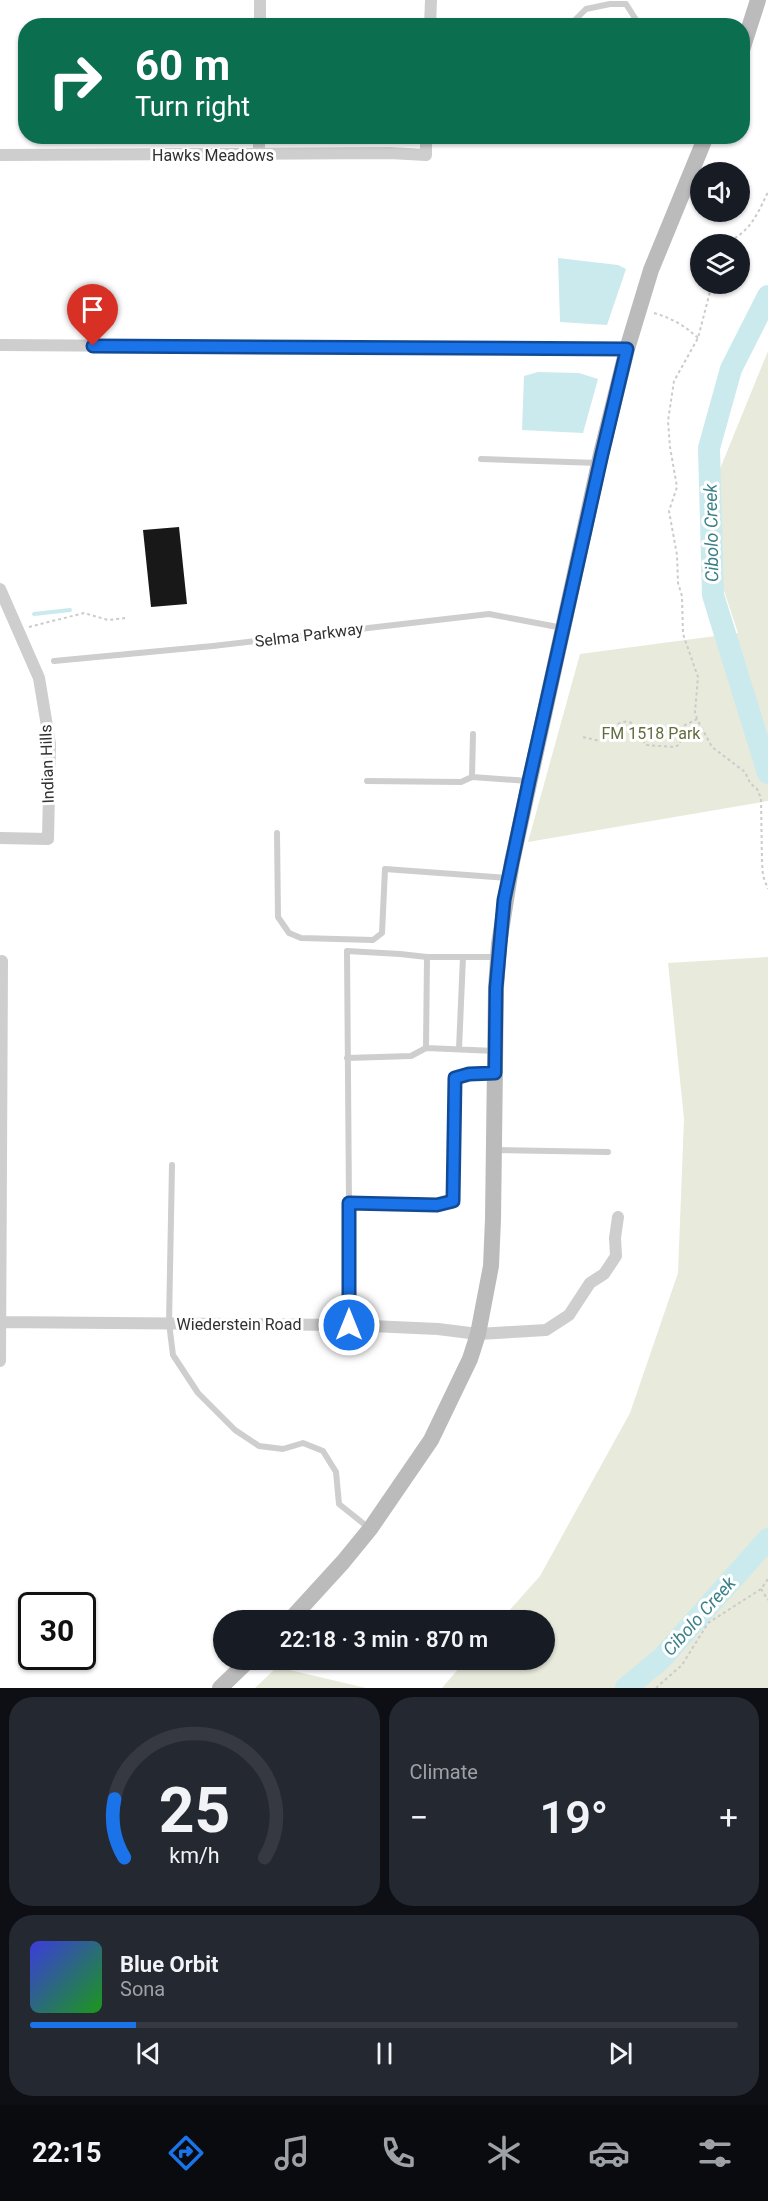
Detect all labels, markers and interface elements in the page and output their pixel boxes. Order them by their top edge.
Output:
text: 60 m [135,41,230,90]
icon: right [36,42,114,120]
text: Turn right [135,91,250,123]
street label: Hawks Meadows [152,146,274,165]
map controls [690,162,750,294]
button: sound [690,162,750,222]
button: layers [690,234,750,294]
pin [67,284,118,346]
icon: arrive [76,293,109,326]
water label: Cibolo Creek [700,482,722,582]
street label: Selma Parkway [254,619,365,651]
street label: Indian Hills [36,724,58,804]
park label: FM 1518 Park [602,724,701,743]
position arrow [317,1293,381,1357]
street label: Wiederstein Road [177,1315,301,1334]
water label: Cibolo Creek [658,1572,741,1660]
speed limit sign: 30 [18,1592,96,1670]
text: 22:18 · 3 min · 870 m [280,1627,488,1652]
text: Climate [410,1760,478,1784]
text: 25 [158,1774,230,1847]
text: 19° [539,1791,608,1844]
text: − [410,1798,428,1837]
text: + [719,1798,738,1837]
text: km/h [169,1844,219,1869]
text: Blue Orbit [120,1952,218,1977]
text: Sona [120,1977,165,2001]
icon: previous [132,2037,165,2070]
icon: pause [368,2037,401,2070]
icon: next [604,2037,637,2070]
icon: directions [165,2132,207,2174]
icon: music [271,2132,313,2174]
icon: phone [377,2132,419,2174]
icon: climate [483,2132,525,2174]
icon: car [588,2132,630,2174]
icon: filters [694,2132,736,2174]
text: 22:15 [32,2137,101,2169]

